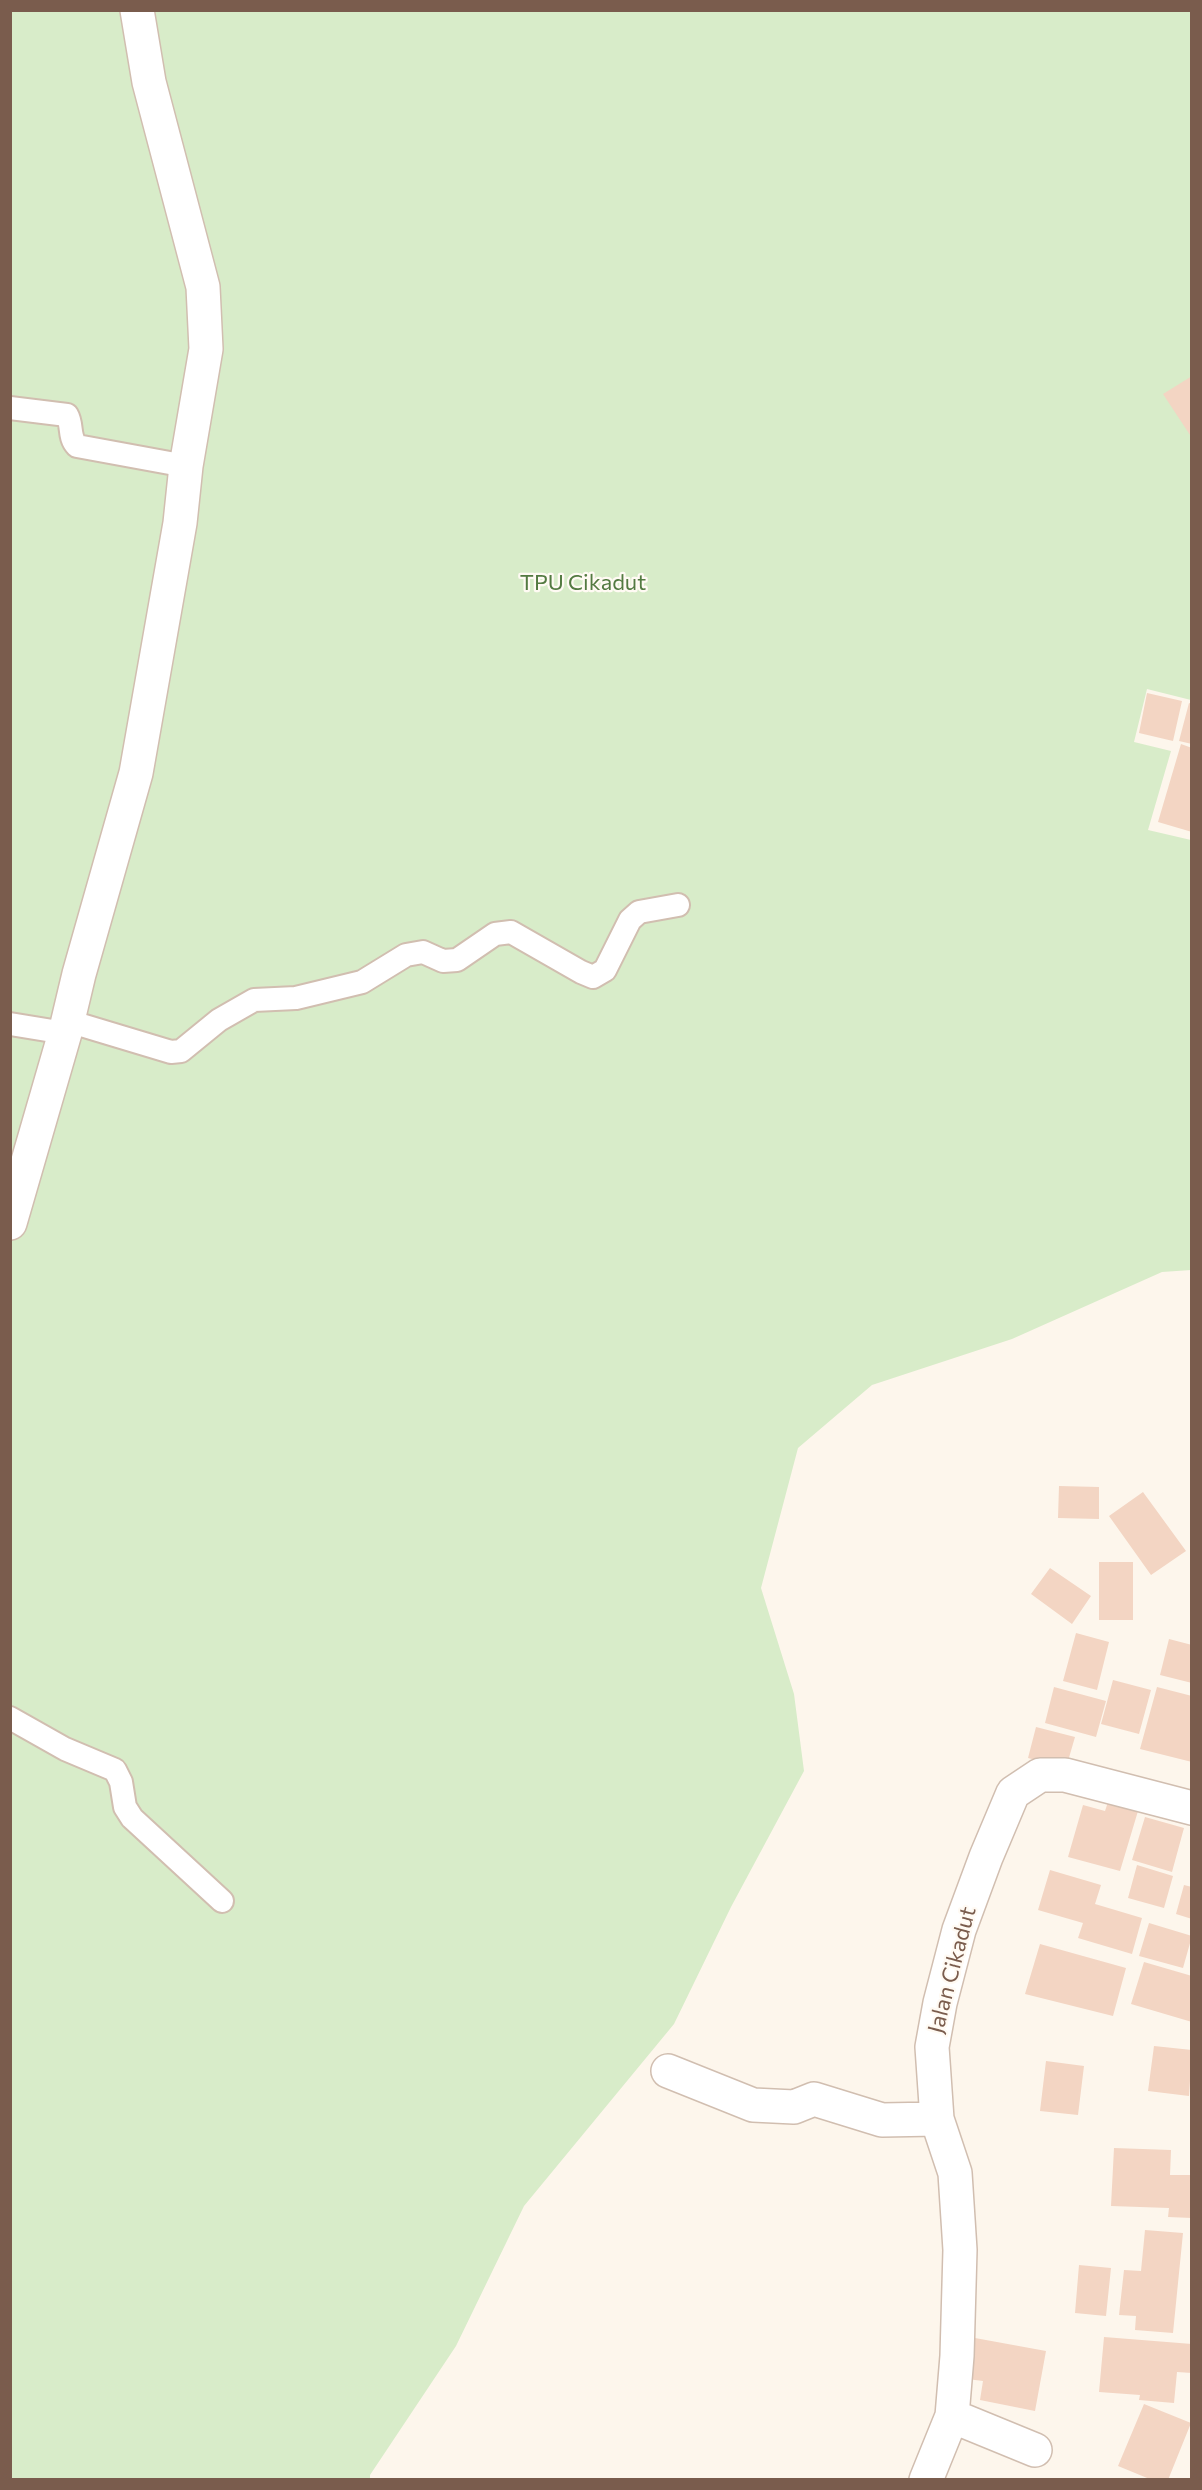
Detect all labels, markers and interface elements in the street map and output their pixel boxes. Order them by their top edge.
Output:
park label: TPU Cikadut [520,570,646,596]
street label: Jalan Cikadut [922,1904,982,2036]

